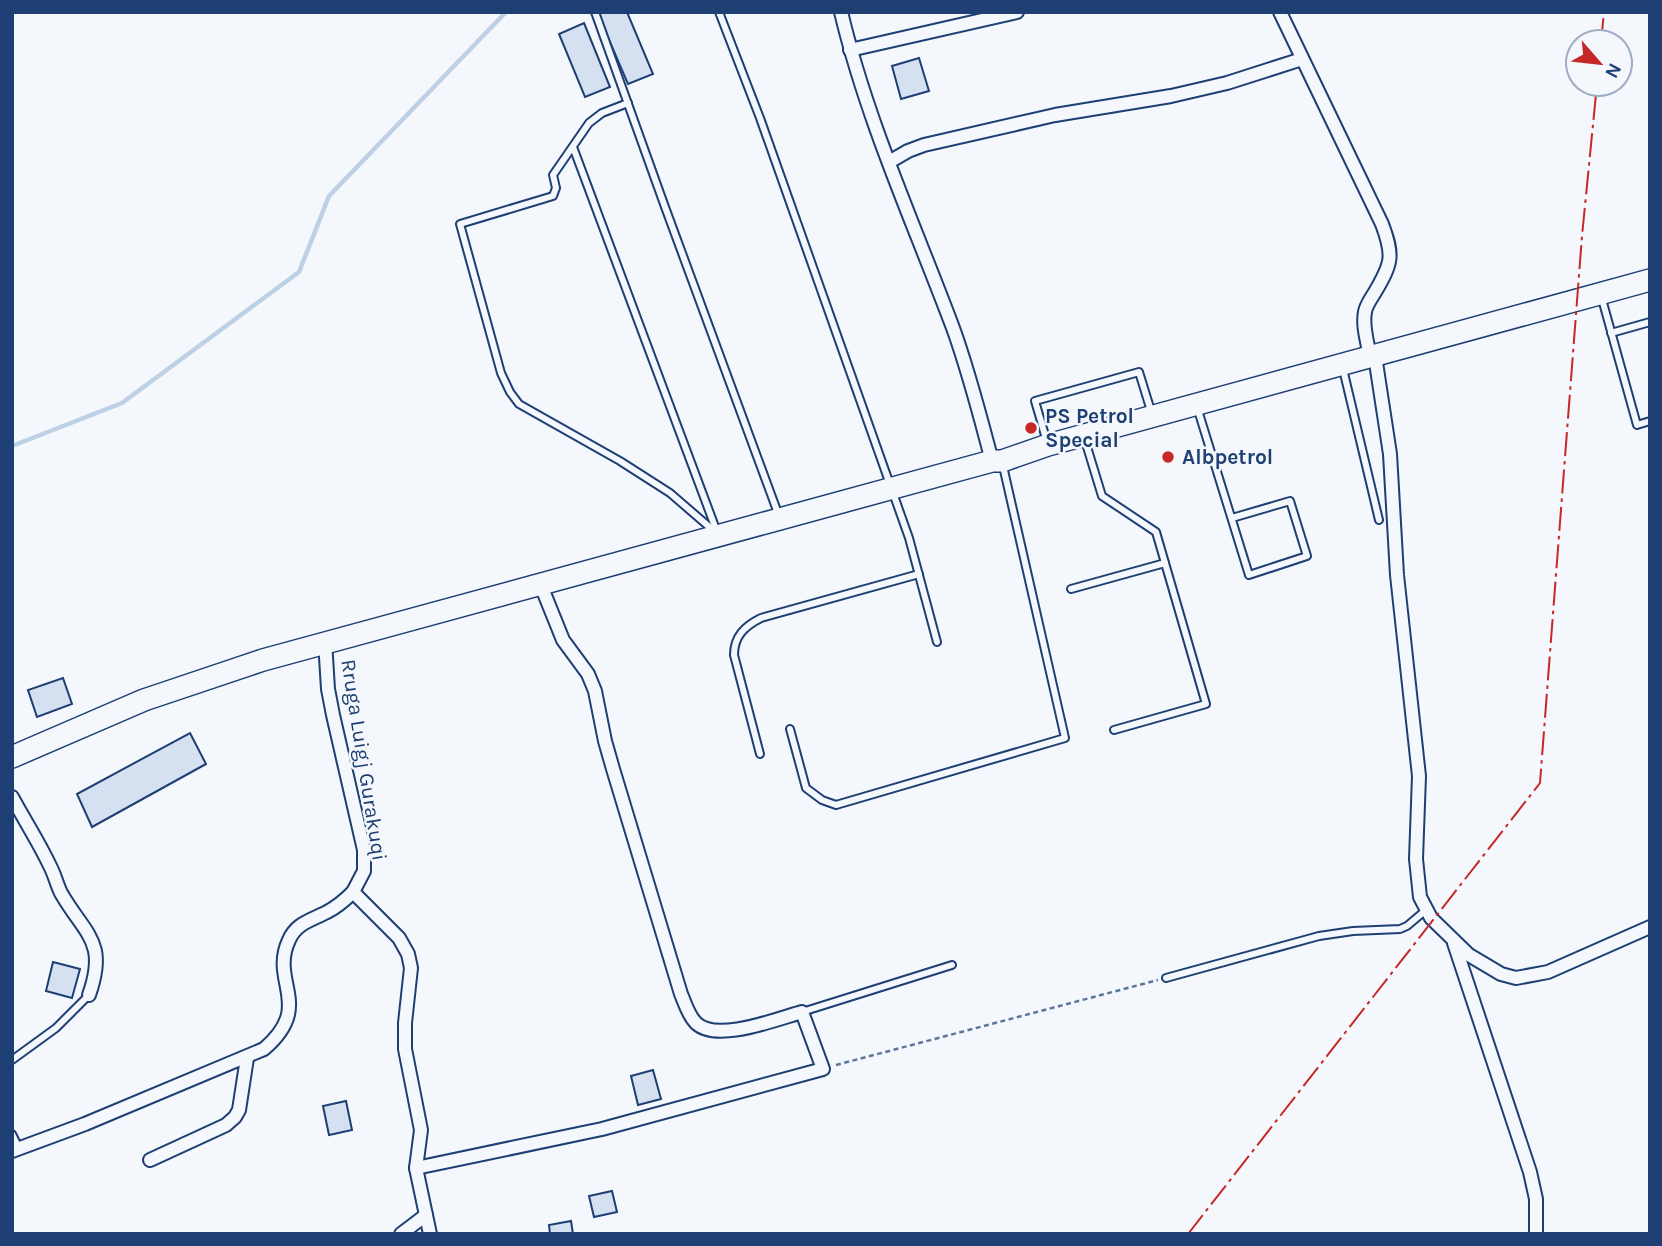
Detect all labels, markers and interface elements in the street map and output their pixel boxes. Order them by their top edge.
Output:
north arrow [1564,28,1634,98]
text: N [1600,59,1626,82]
place label: PS Petrol Special [1045,404,1134,452]
marker: PS Petrol Special [1023,420,1039,436]
place label: Albpetrol [1182,445,1273,469]
marker: Albpetrol [1160,449,1176,465]
street label: Rruga Luigj Gurakuqi [336,657,392,863]

